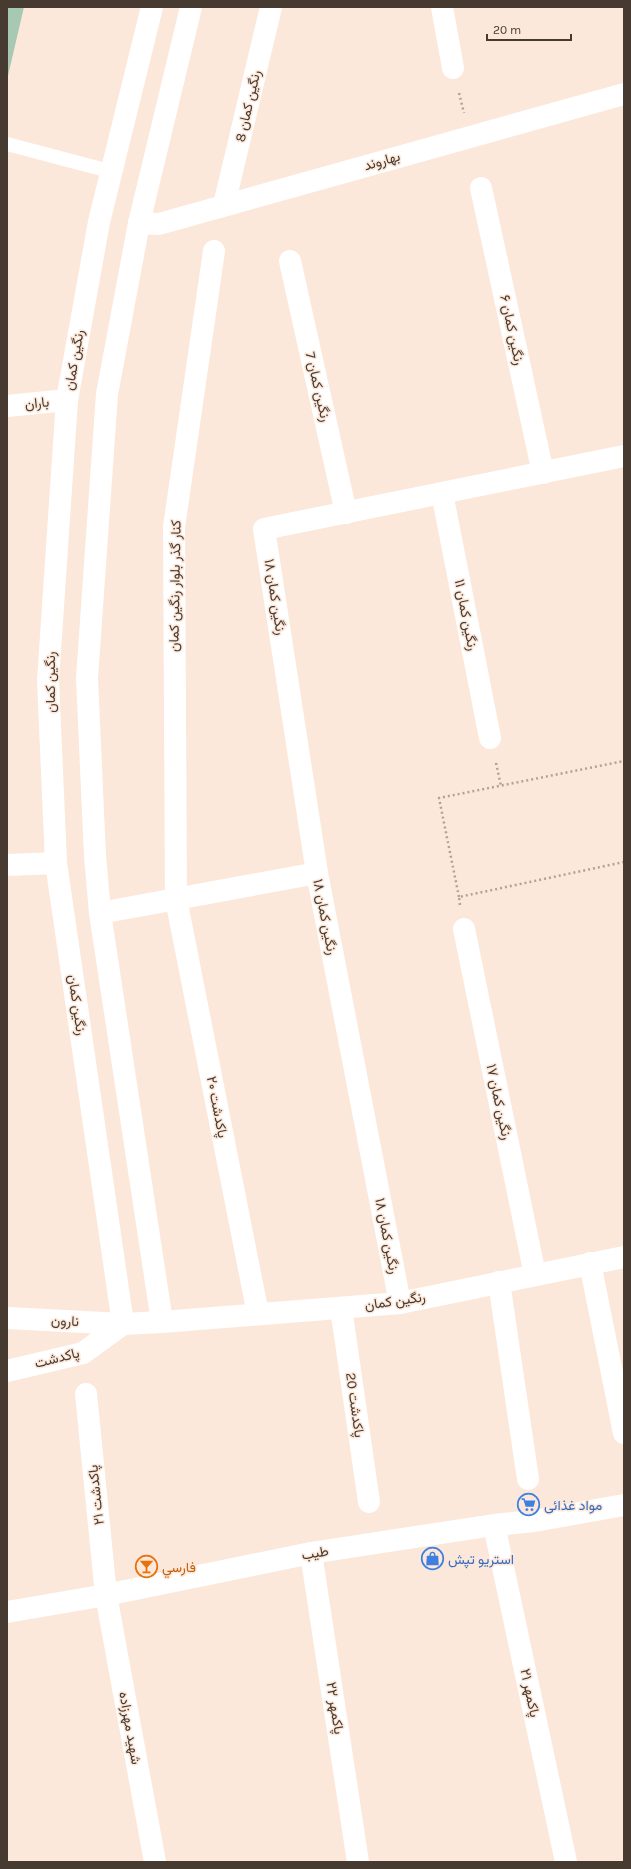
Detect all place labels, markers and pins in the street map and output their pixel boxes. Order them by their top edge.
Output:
supermarket icon: مواد غذائی [516,1492,542,1518]
place label: مواد غذائی [544,1497,602,1514]
shop icon: استریو تپش [419,1546,445,1572]
place label: استریو تپش [448,1551,514,1569]
bar icon: فارسي [133,1554,159,1580]
place label: فارسي [162,1559,196,1579]

